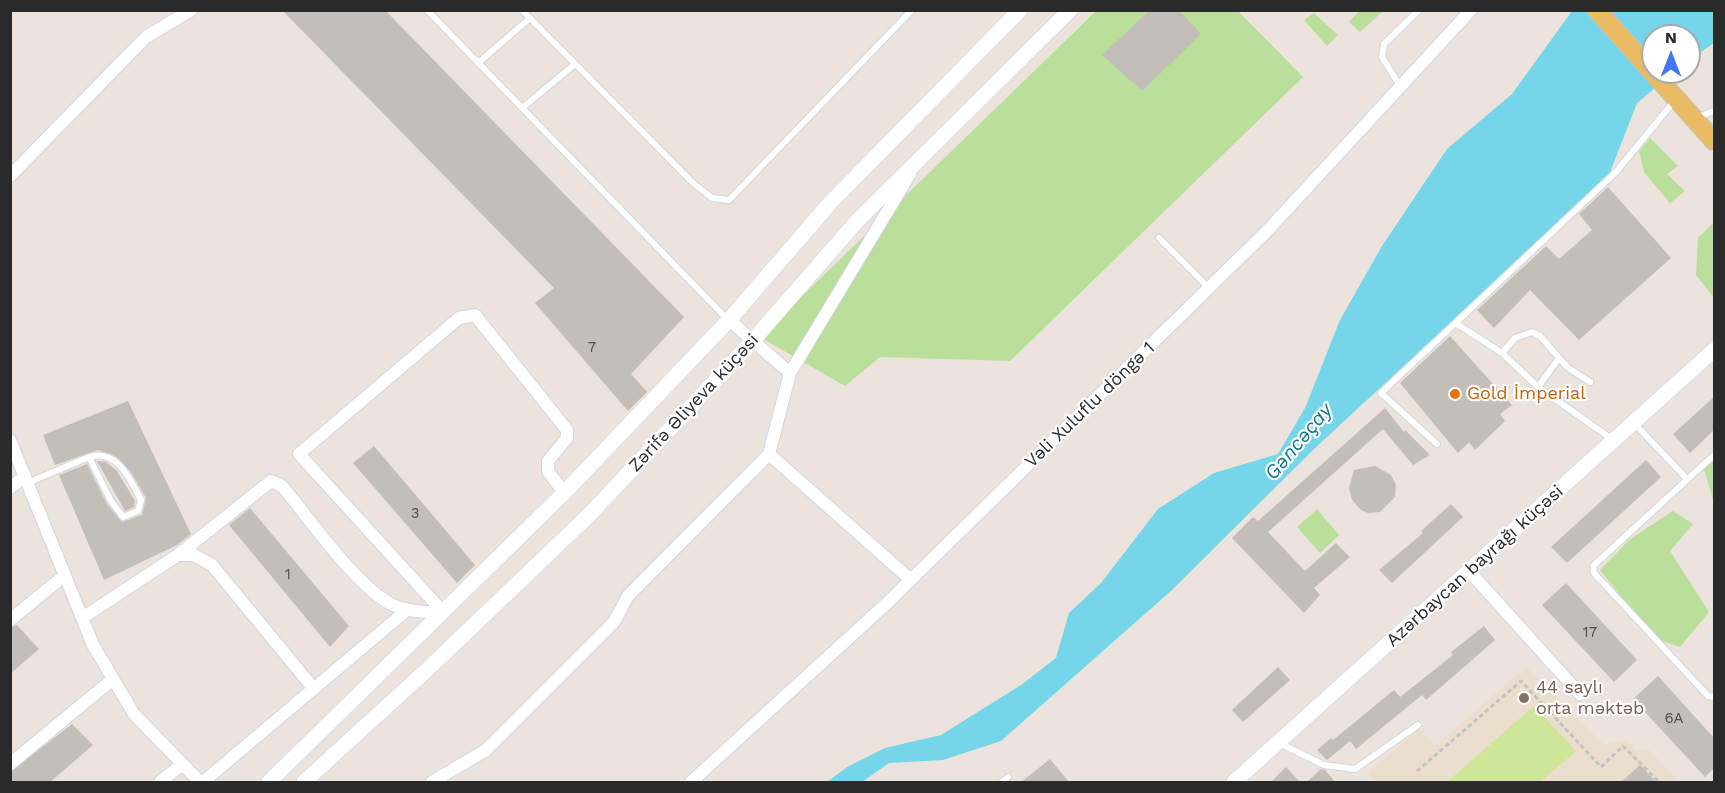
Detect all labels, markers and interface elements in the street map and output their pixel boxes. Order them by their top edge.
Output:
north arrow [1641,24,1701,84]
text: N [1665,28,1677,47]
street label: Zərifə Əliyeva küçəsi [624,330,764,476]
street label: Vəli Xuluflu döngə 1 [1021,338,1159,472]
house number: 7 [588,339,596,357]
place label: Gold İmperial [1467,383,1586,405]
marker: Gold İmperial [1448,387,1462,401]
water label: Gəncəçay [1260,399,1338,485]
street label: Azərbaycan bayrağı küçəsi [1382,481,1568,651]
house number: 3 [411,505,419,523]
house number: 1 [285,566,291,584]
house number: 17 [1583,624,1597,642]
place label: 44 saylı orta məktəb [1536,677,1644,720]
marker: 44 saylı orta məktəb [1517,691,1531,705]
house number: 6A [1664,710,1684,728]

